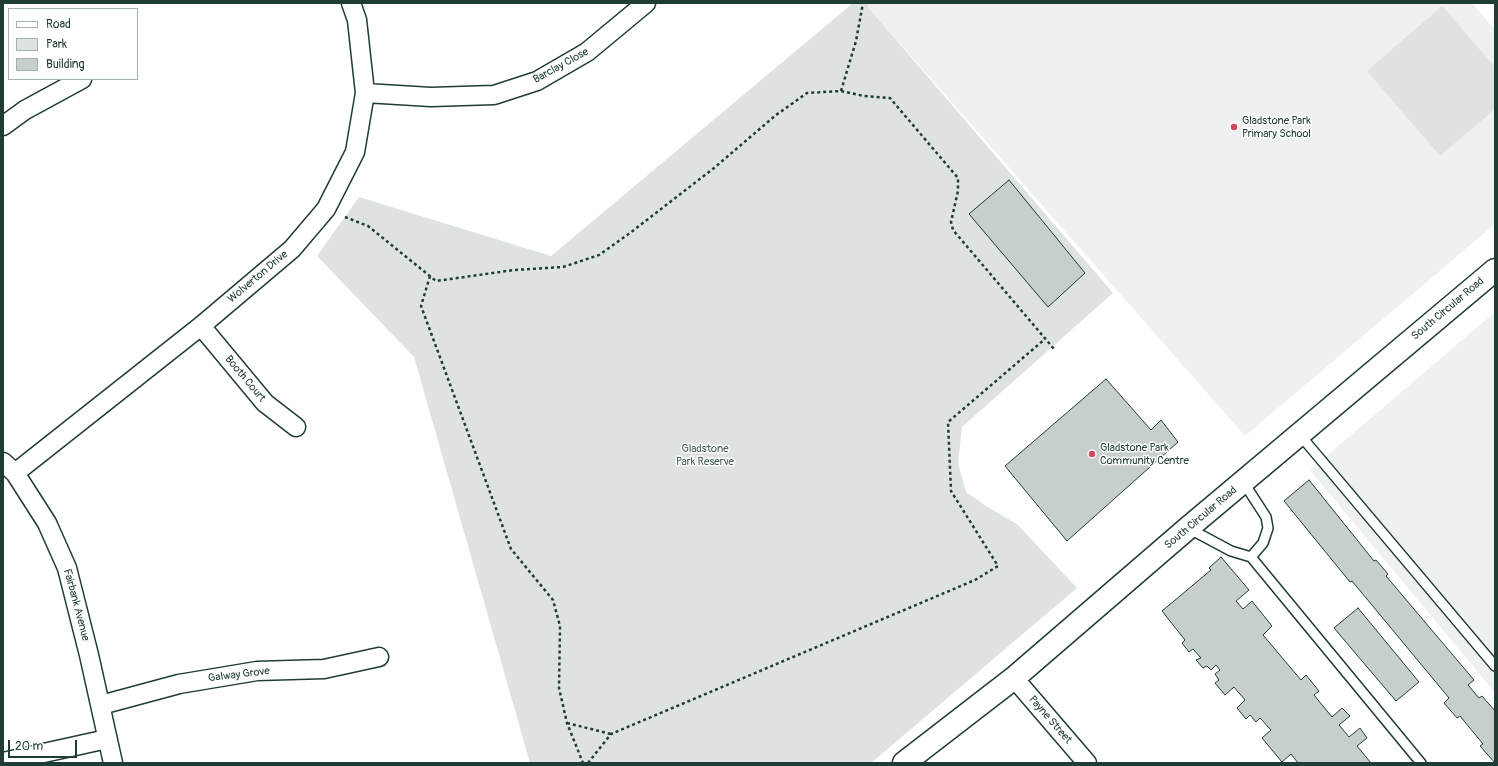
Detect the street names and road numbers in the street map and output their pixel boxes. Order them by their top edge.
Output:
street label: Barclay Close [531,45,591,87]
street label: Wolverton Drive [225,248,291,306]
street label: South Circular Road [1409,275,1487,343]
street label: Booth Court [222,353,268,405]
street label: South Circular Road [1162,484,1240,552]
street label: Fairbank Avenue [60,567,92,643]
street label: Galway Grove [207,665,271,685]
street label: Payne Street [1026,693,1074,747]

